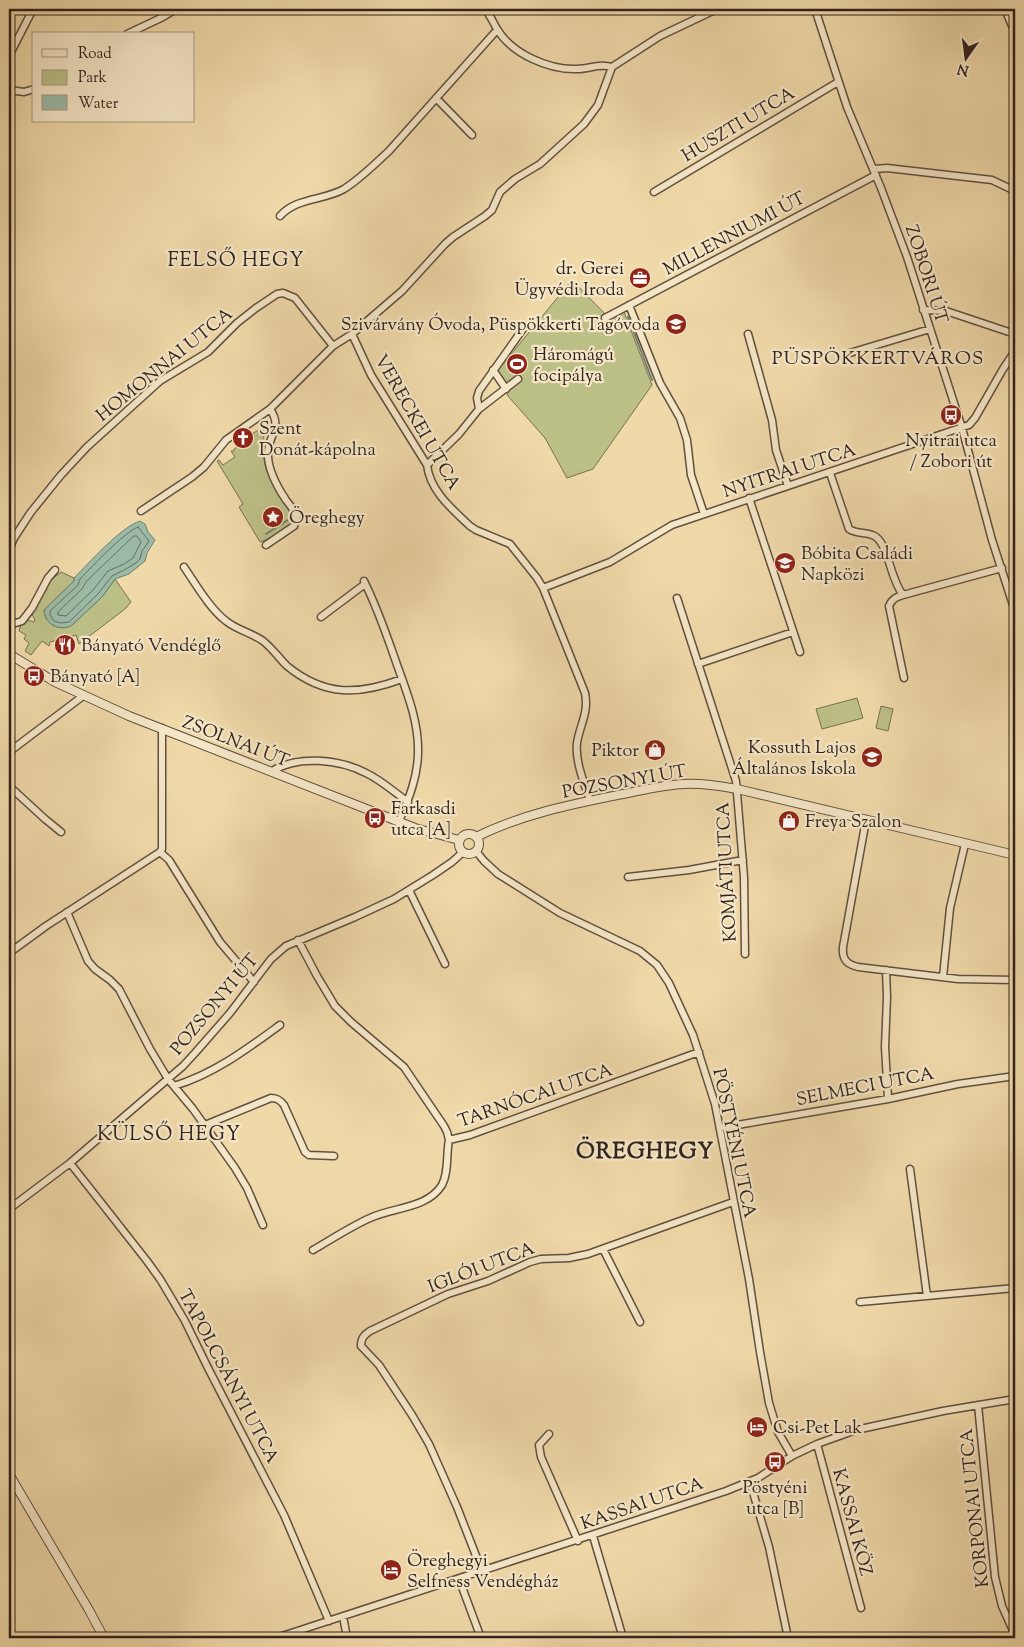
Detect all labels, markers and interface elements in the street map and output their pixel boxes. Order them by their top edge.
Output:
legend [32,32,195,122]
north arrow [942,32,992,82]
text: Road [78,44,112,65]
text: N [955,58,971,80]
text: Park [78,68,107,89]
street label: HUSZTI UTCA [678,81,801,170]
text: Water [78,94,119,115]
street label: MILLENNIUMI ÚT [659,185,811,283]
street label: ZOBORI ÚT [897,222,954,328]
district label: FELSŐ HEGY [168,246,304,276]
place label: dr. Gerei Ügyvédi Iroda [514,257,624,304]
office icon: dr. Gerei Ügyvédi Iroda [628,266,652,290]
street label: HOMONNAI UTCA [91,302,239,429]
place label: Szivárvány Óvoda, Püspökkerti Tagóvoda [341,312,660,339]
school or university icon: Szivárvány Óvoda, Püspökkerti Tagóvoda [664,312,688,336]
place label: Háromágú focipálya [533,343,614,390]
district label: PÜSPÖKKERTVÁROS [772,346,984,373]
street label: VERECKEI UTCA [367,350,466,496]
sports icon: Háromágú focipálya [505,352,529,376]
bus stop icon: Nyitrai utca / Zobori út [939,403,963,427]
place label: Szent Donát-kápolna [259,417,376,464]
church icon: Szent Donát-kápolna [231,426,255,450]
place label: Nyitrai utca / Zobori út [905,429,997,476]
street label: NYITRAI UTCA [720,438,860,506]
place icon: Öreghegy [261,505,285,529]
place label: Öreghegy [289,506,365,532]
place label: Bóbita Családi Napközi [801,542,913,589]
school or university icon: Bóbita Családi Napközi [773,551,797,575]
restaurant icon: Bányató Vendéglő [53,633,77,657]
place label: Bányató Vendéglő [81,634,221,660]
bus stop icon: Bányató [A] [22,664,46,688]
place label: Bányató [A] [50,665,140,691]
street label: ZSOLNAI ÚT [178,710,293,775]
place label: Kossuth Lajos Általános Iskola [732,736,856,783]
shop icon: Piktor [643,738,667,762]
place label: Piktor [592,739,639,765]
school or university icon: Kossuth Lajos Általános Iskola [860,745,884,769]
street label: POZSONYI ÚT [560,758,689,807]
place label: Farkasdi utca [A] [391,797,456,844]
street label: KOMJÁTI UTCA [711,801,745,943]
bus stop icon: Farkasdi utca [A] [363,806,387,830]
shop icon: Freya Szalon [777,809,801,833]
place label: Freya Szalon [805,810,902,836]
street label: POZSONYI ÚT [164,948,266,1062]
street label: TARNÓCAI UTCA [454,1057,617,1136]
street label: SELMECI UTCA [794,1062,937,1114]
street label: PÖSTYÉNI UTCA [704,1066,762,1221]
district label: KÜLSŐ HEGY [97,1120,241,1150]
district label: ÖREGHEGY [576,1136,714,1169]
street label: IGLÓI UTCA [424,1236,539,1301]
street label: TAPOLCSÁNYI UTCA [170,1285,284,1469]
hotel icon: Csi-Pet Lak [745,1415,769,1439]
place label: Csi-Pet Lak [773,1416,862,1442]
street label: KORPONAI UTCA [955,1427,997,1589]
bus stop icon: Pöstyéni utca [B] [763,1450,787,1474]
street label: KASSAI KÖZ [824,1466,878,1579]
street label: KASSAI UTCA [578,1472,708,1538]
place label: Pöstyéni utca [B] [742,1476,808,1523]
place label: Öreghegyi Selfness Vendégház [407,1549,559,1596]
hotel icon: Öreghegyi Selfness Vendégház [379,1558,403,1582]

